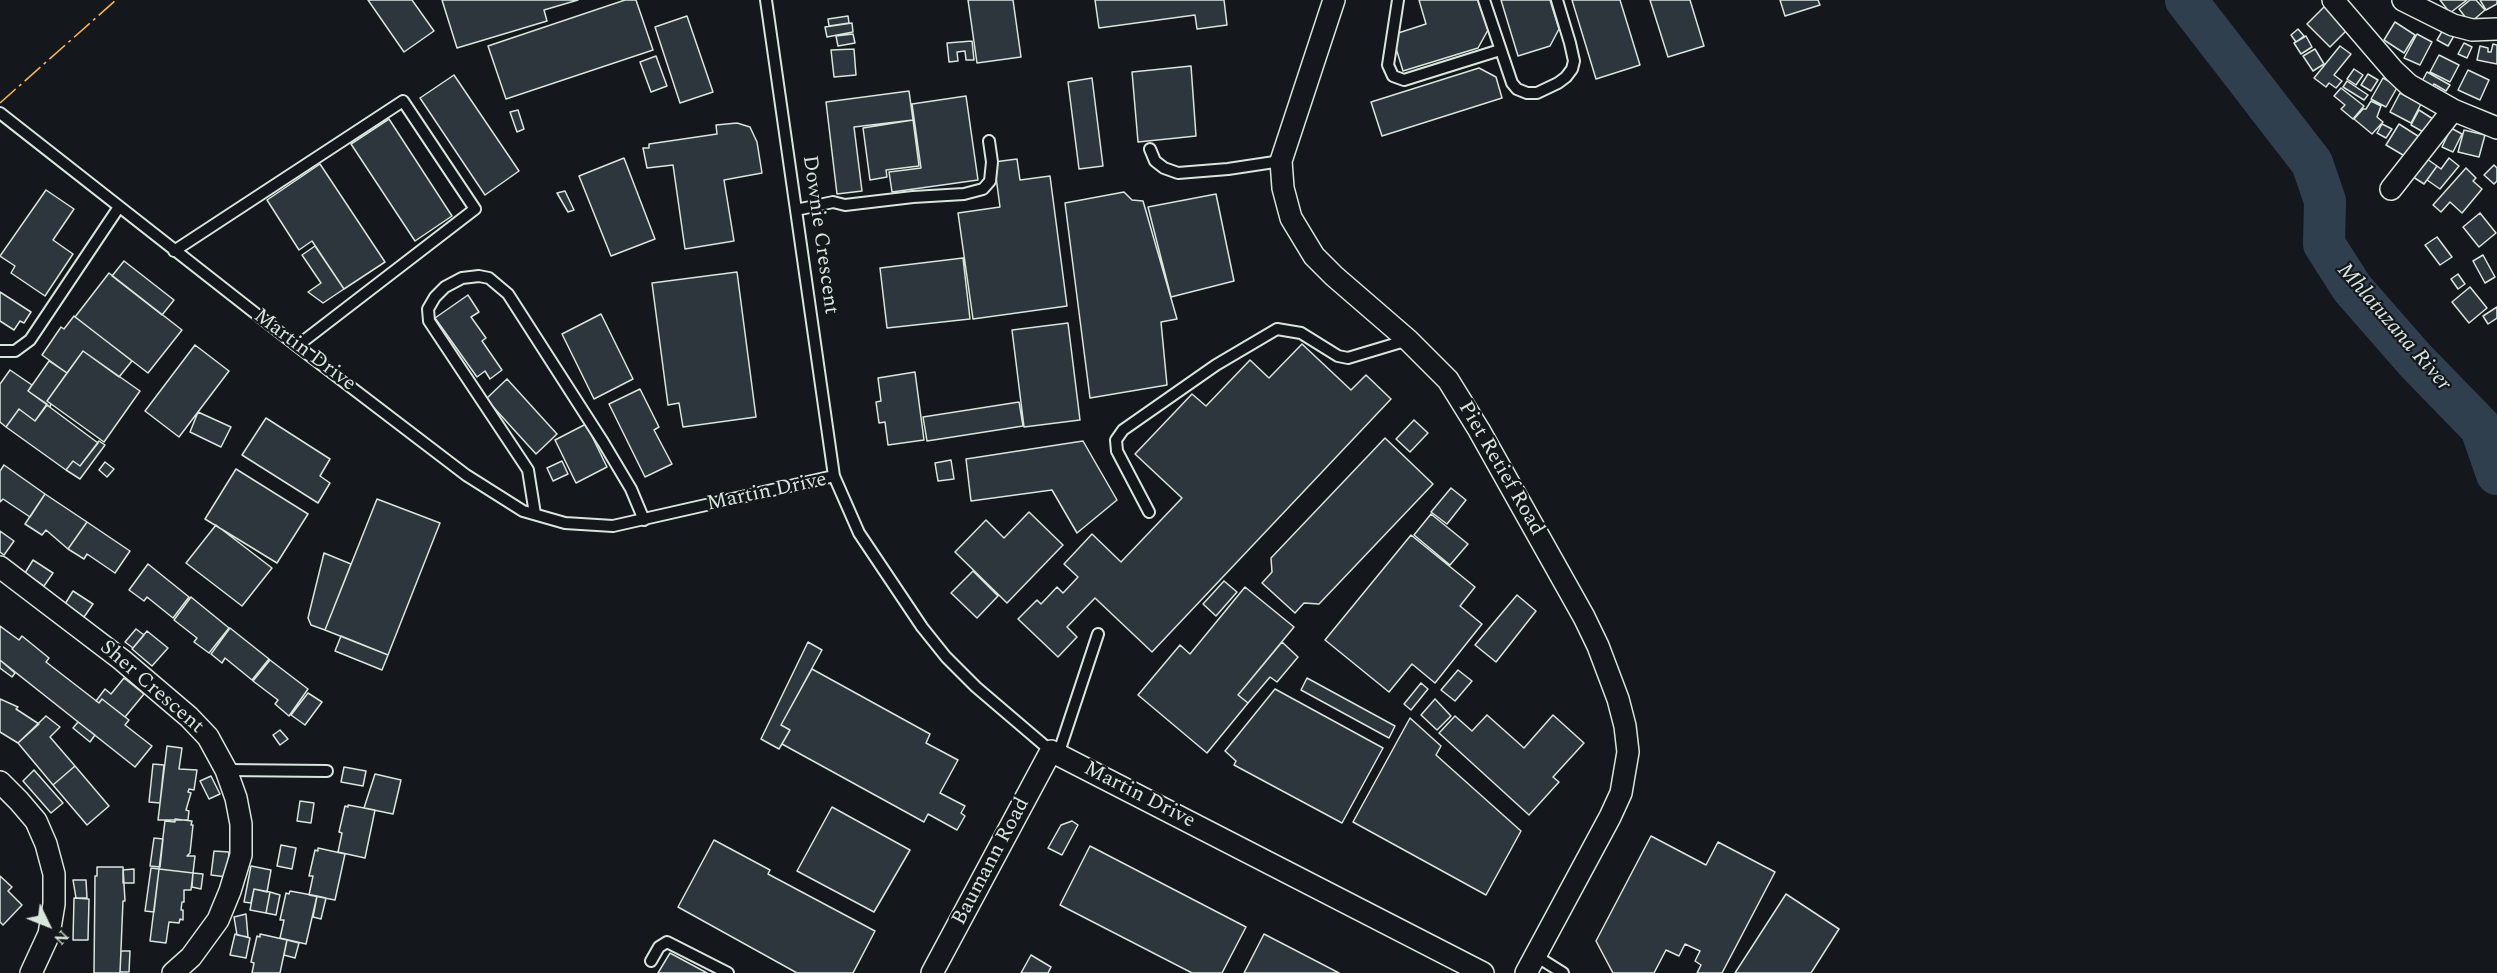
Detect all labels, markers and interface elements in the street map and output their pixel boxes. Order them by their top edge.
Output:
street label: Downie Crescent [795,154,843,316]
water label: Mhlatuzana River [2330,259,2456,397]
street label: Martin Drive [248,304,360,398]
street label: Piet Retief Road [1451,397,1549,541]
street label: Martin Drive [705,468,829,518]
street label: Sher Crescent [94,636,208,740]
street label: Martin Drive [1079,757,1199,835]
street label: Baumann Road [948,794,1036,930]
north arrow [18,895,78,955]
text: N [48,924,74,950]

